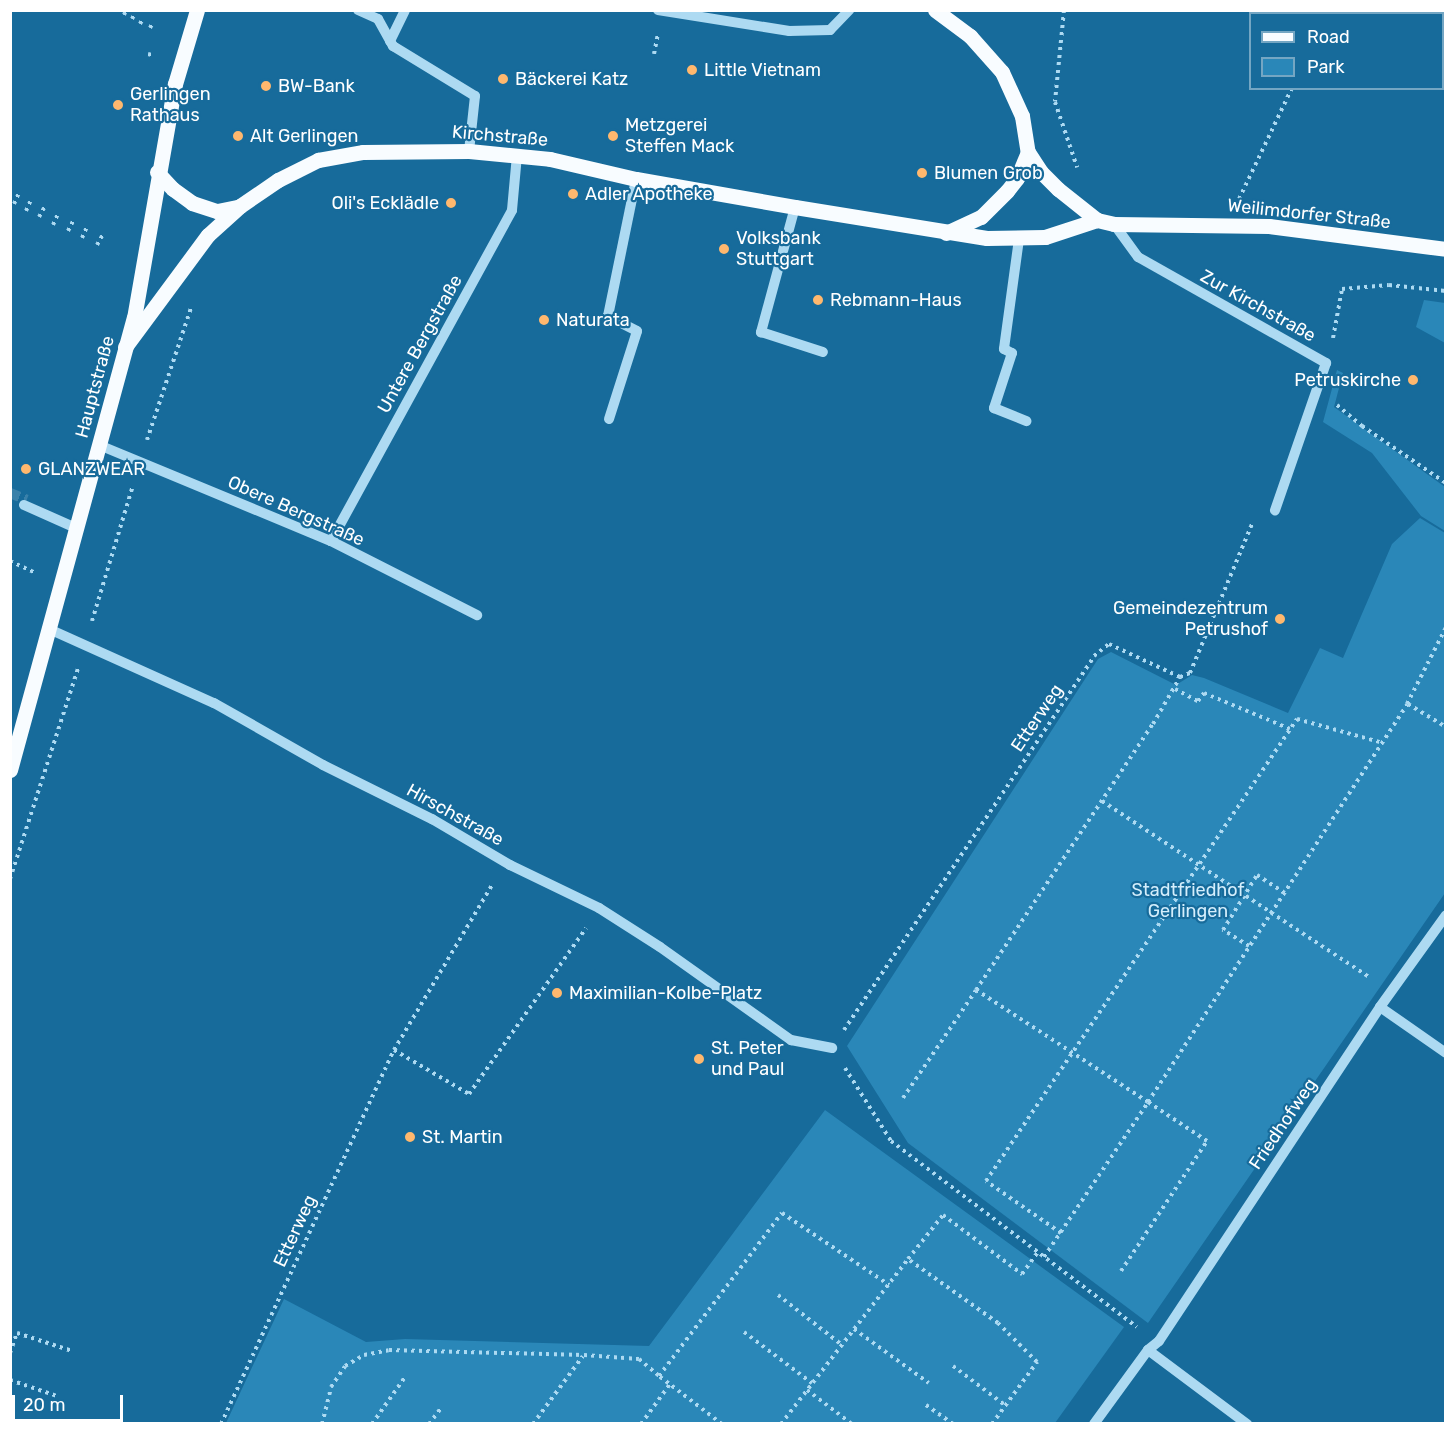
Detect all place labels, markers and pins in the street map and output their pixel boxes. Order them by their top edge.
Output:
place label: Little Vietnam [704,59,821,81]
marker: Little Vietnam [685,63,699,77]
place label: Bäckerei Katz [515,68,628,90]
marker: Bäckerei Katz [496,72,510,86]
place label: BW-Bank [278,75,355,97]
marker: BW-Bank [259,79,273,93]
place label: Gerlingen Rathaus [130,84,211,127]
marker: Gerlingen Rathaus [111,98,125,112]
place label: Metzgerei Steffen Mack [625,115,734,158]
place label: Alt Gerlingen [250,125,358,147]
marker: Alt Gerlingen [231,129,245,143]
marker: Metzgerei Steffen Mack [606,129,620,143]
place label: Blumen Grob [934,162,1043,184]
marker: Blumen Grob [915,166,929,180]
place label: Adler Apotheke [585,183,713,205]
marker: Adler Apotheke [566,187,580,201]
place label: Oli's Ecklädle [331,192,439,214]
marker: Oli's Ecklädle [444,196,458,210]
place label: Volksbank Stuttgart [736,228,821,270]
marker: Volksbank Stuttgart [717,242,731,256]
place label: Rebmann-Haus [830,289,962,311]
marker: Rebmann-Haus [811,293,825,307]
place label: Naturata [556,309,630,331]
marker: Naturata [537,313,551,327]
place label: Petruskirche [1294,369,1401,391]
marker: Petruskirche [1406,373,1420,387]
place label: GLANZWEAR [38,458,145,480]
marker: GLANZWEAR [19,462,33,476]
place label: Gemeindezentrum Petrushof [1113,598,1268,640]
marker: Gemeindezentrum Petrushof [1273,612,1287,626]
place label: Maximilian-Kolbe-Platz [569,982,762,1004]
marker: Maximilian-Kolbe-Platz [550,986,564,1000]
place label: St. Peter und Paul [711,1038,784,1080]
marker: St. Peter und Paul [692,1052,706,1066]
place label: St. Martin [422,1126,503,1148]
marker: St. Martin [403,1130,417,1144]

